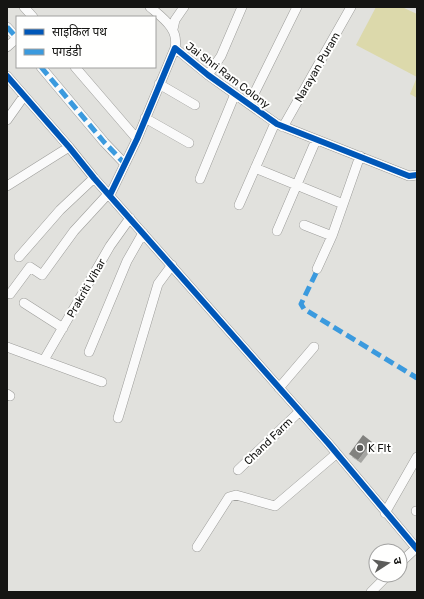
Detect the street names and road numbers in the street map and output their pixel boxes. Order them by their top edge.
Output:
street label: Narayan Puram [292,30,343,105]
street label: Jai Shri Ram Colony [183,39,272,111]
street label: Prakriti Vihar [64,256,109,320]
street label: Chand Farm [241,415,295,468]

